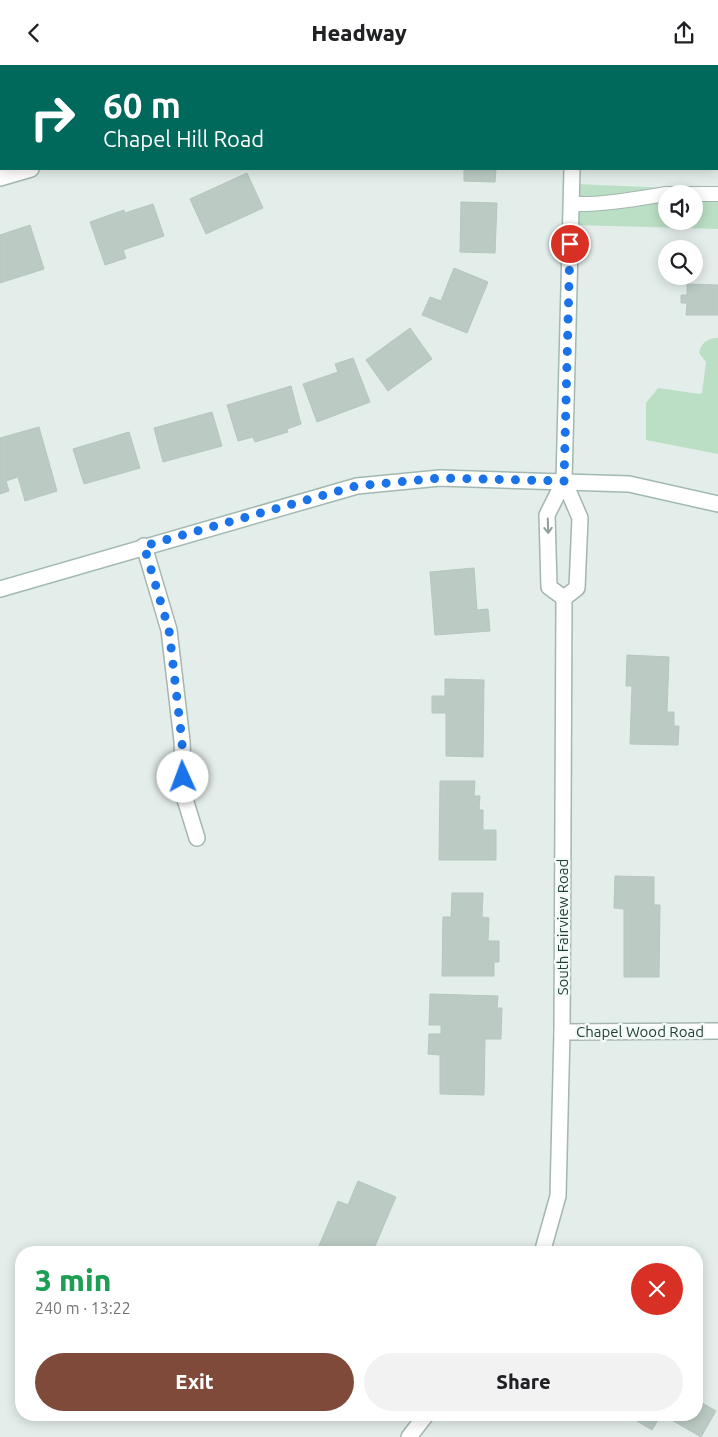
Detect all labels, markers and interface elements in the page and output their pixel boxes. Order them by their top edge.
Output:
icon: back [20,19,48,47]
icon: share [670,19,698,47]
text: Headway [311,20,407,45]
icon: right [20,85,85,150]
text: 60 m [103,85,181,125]
text: Chapel Hill Road [103,126,264,151]
map controls [658,185,703,285]
button: sound [658,185,703,230]
pin [549,223,591,265]
icon: arrive [556,230,584,258]
button: search [658,240,703,285]
one-way arrow [543,518,552,534]
position arrow [156,750,208,802]
street label: South Fairview Road [554,859,571,995]
street label: Chapel Wood Road [576,1023,704,1040]
text: 3 min [35,1263,111,1297]
button: close [631,1263,683,1315]
text: 240 m · 13:22 [35,1299,131,1317]
button: Exit [35,1353,354,1411]
button: Share [364,1353,683,1411]

